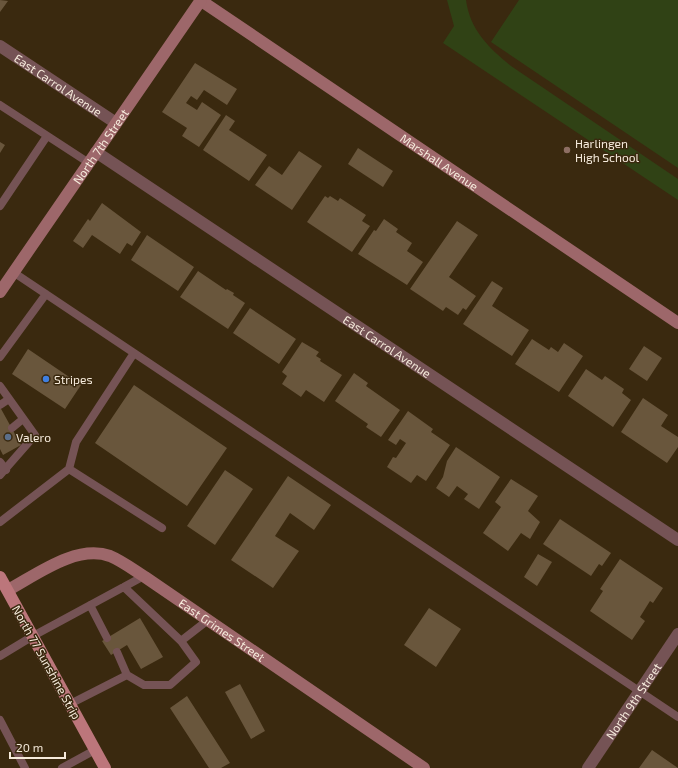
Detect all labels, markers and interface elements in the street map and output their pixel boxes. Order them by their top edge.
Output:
street label: East Carrol Avenue [12,51,105,119]
street label: North 7th Street [70,106,131,186]
street label: Marshall Avenue [398,130,481,193]
place label: Harlingen High School [575,136,640,164]
marker: Harlingen High School [562,145,572,155]
street label: East Carrol Avenue [341,312,434,380]
place label: Stripes [54,372,93,386]
marker: Stripes [41,374,51,384]
place label: Valero [16,430,51,444]
marker: Valero [3,432,13,442]
street label: East Grimes Street [176,595,268,664]
street label: North 77 Sunshine Strip [10,603,84,721]
street label: North 9th Street [603,660,664,742]
scale bar [10,734,65,760]
text: 20 m [16,740,43,754]

